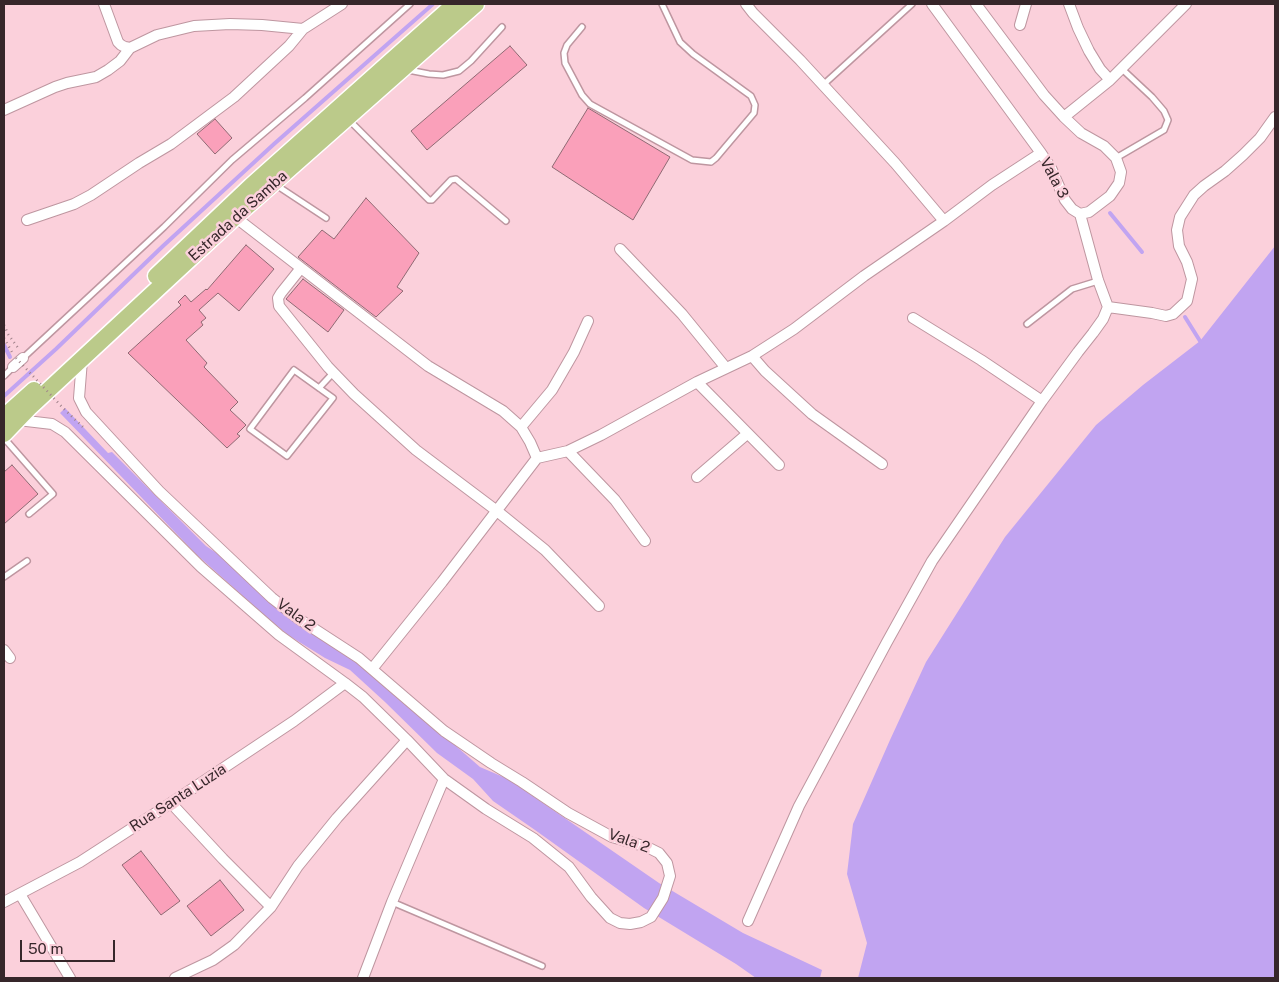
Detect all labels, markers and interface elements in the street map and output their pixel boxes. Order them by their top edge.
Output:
street label: Vala 3 [1036,155,1072,201]
street label: Estrada da Samba [185,167,291,265]
street label: Vala 2 [273,595,319,635]
street label: Rua Santa Luzia [126,760,230,836]
street label: Vala 2 [606,825,652,857]
scale bar [22,930,118,962]
text: 50 m [28,940,63,957]

